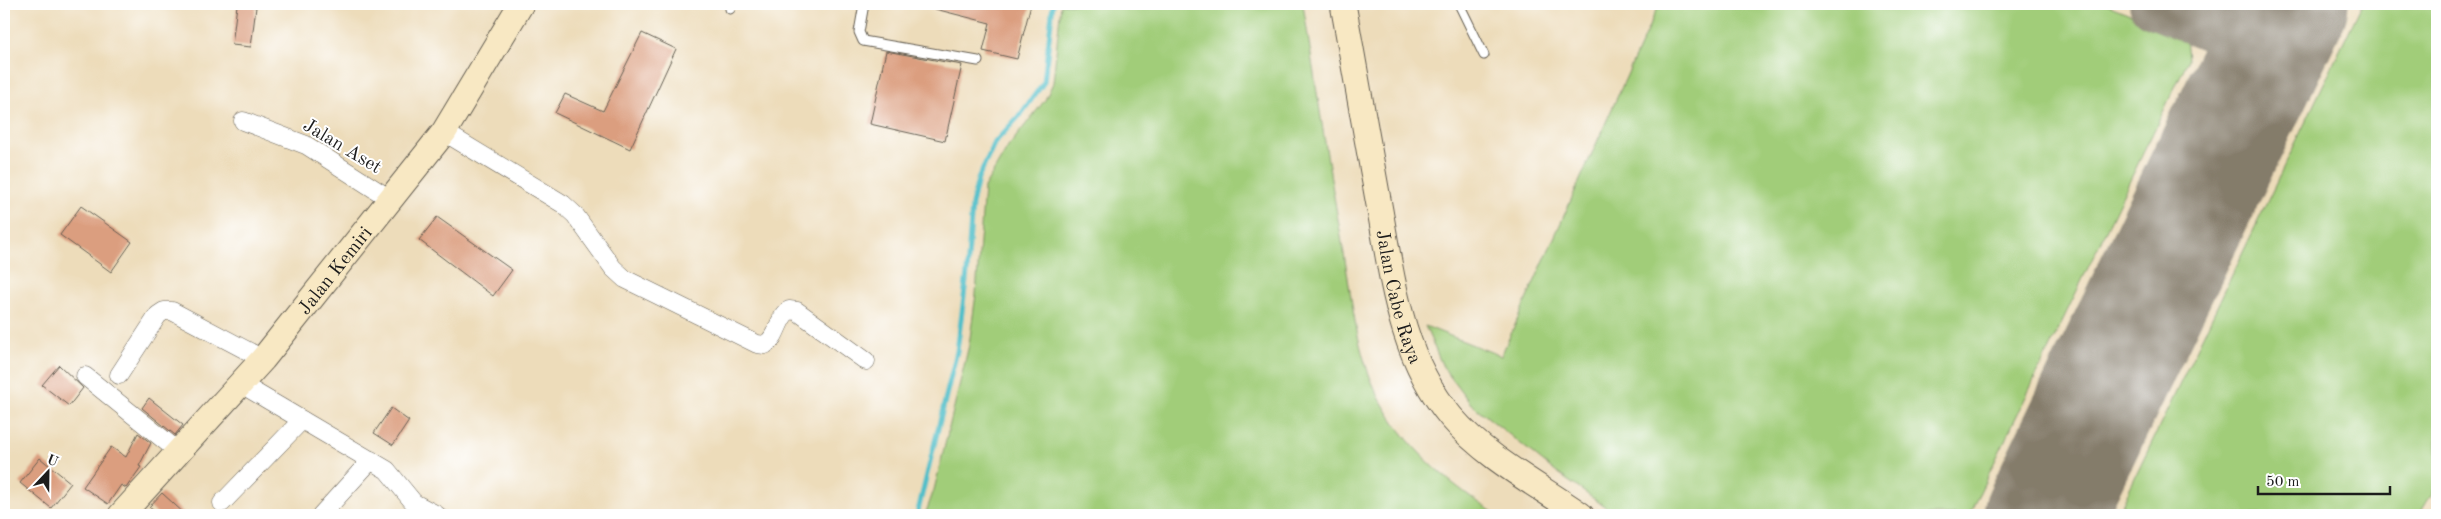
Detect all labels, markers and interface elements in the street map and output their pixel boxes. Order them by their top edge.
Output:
street label: Jalan Aset [299,116,384,178]
street label: Jalan Kemiri [296,224,377,319]
street label: Jalan Cabe Raya [1372,229,1424,368]
north arrow [22,446,72,496]
text: U [45,452,60,469]
scale bar [2258,464,2391,496]
text: 50 m [2266,475,2300,490]

